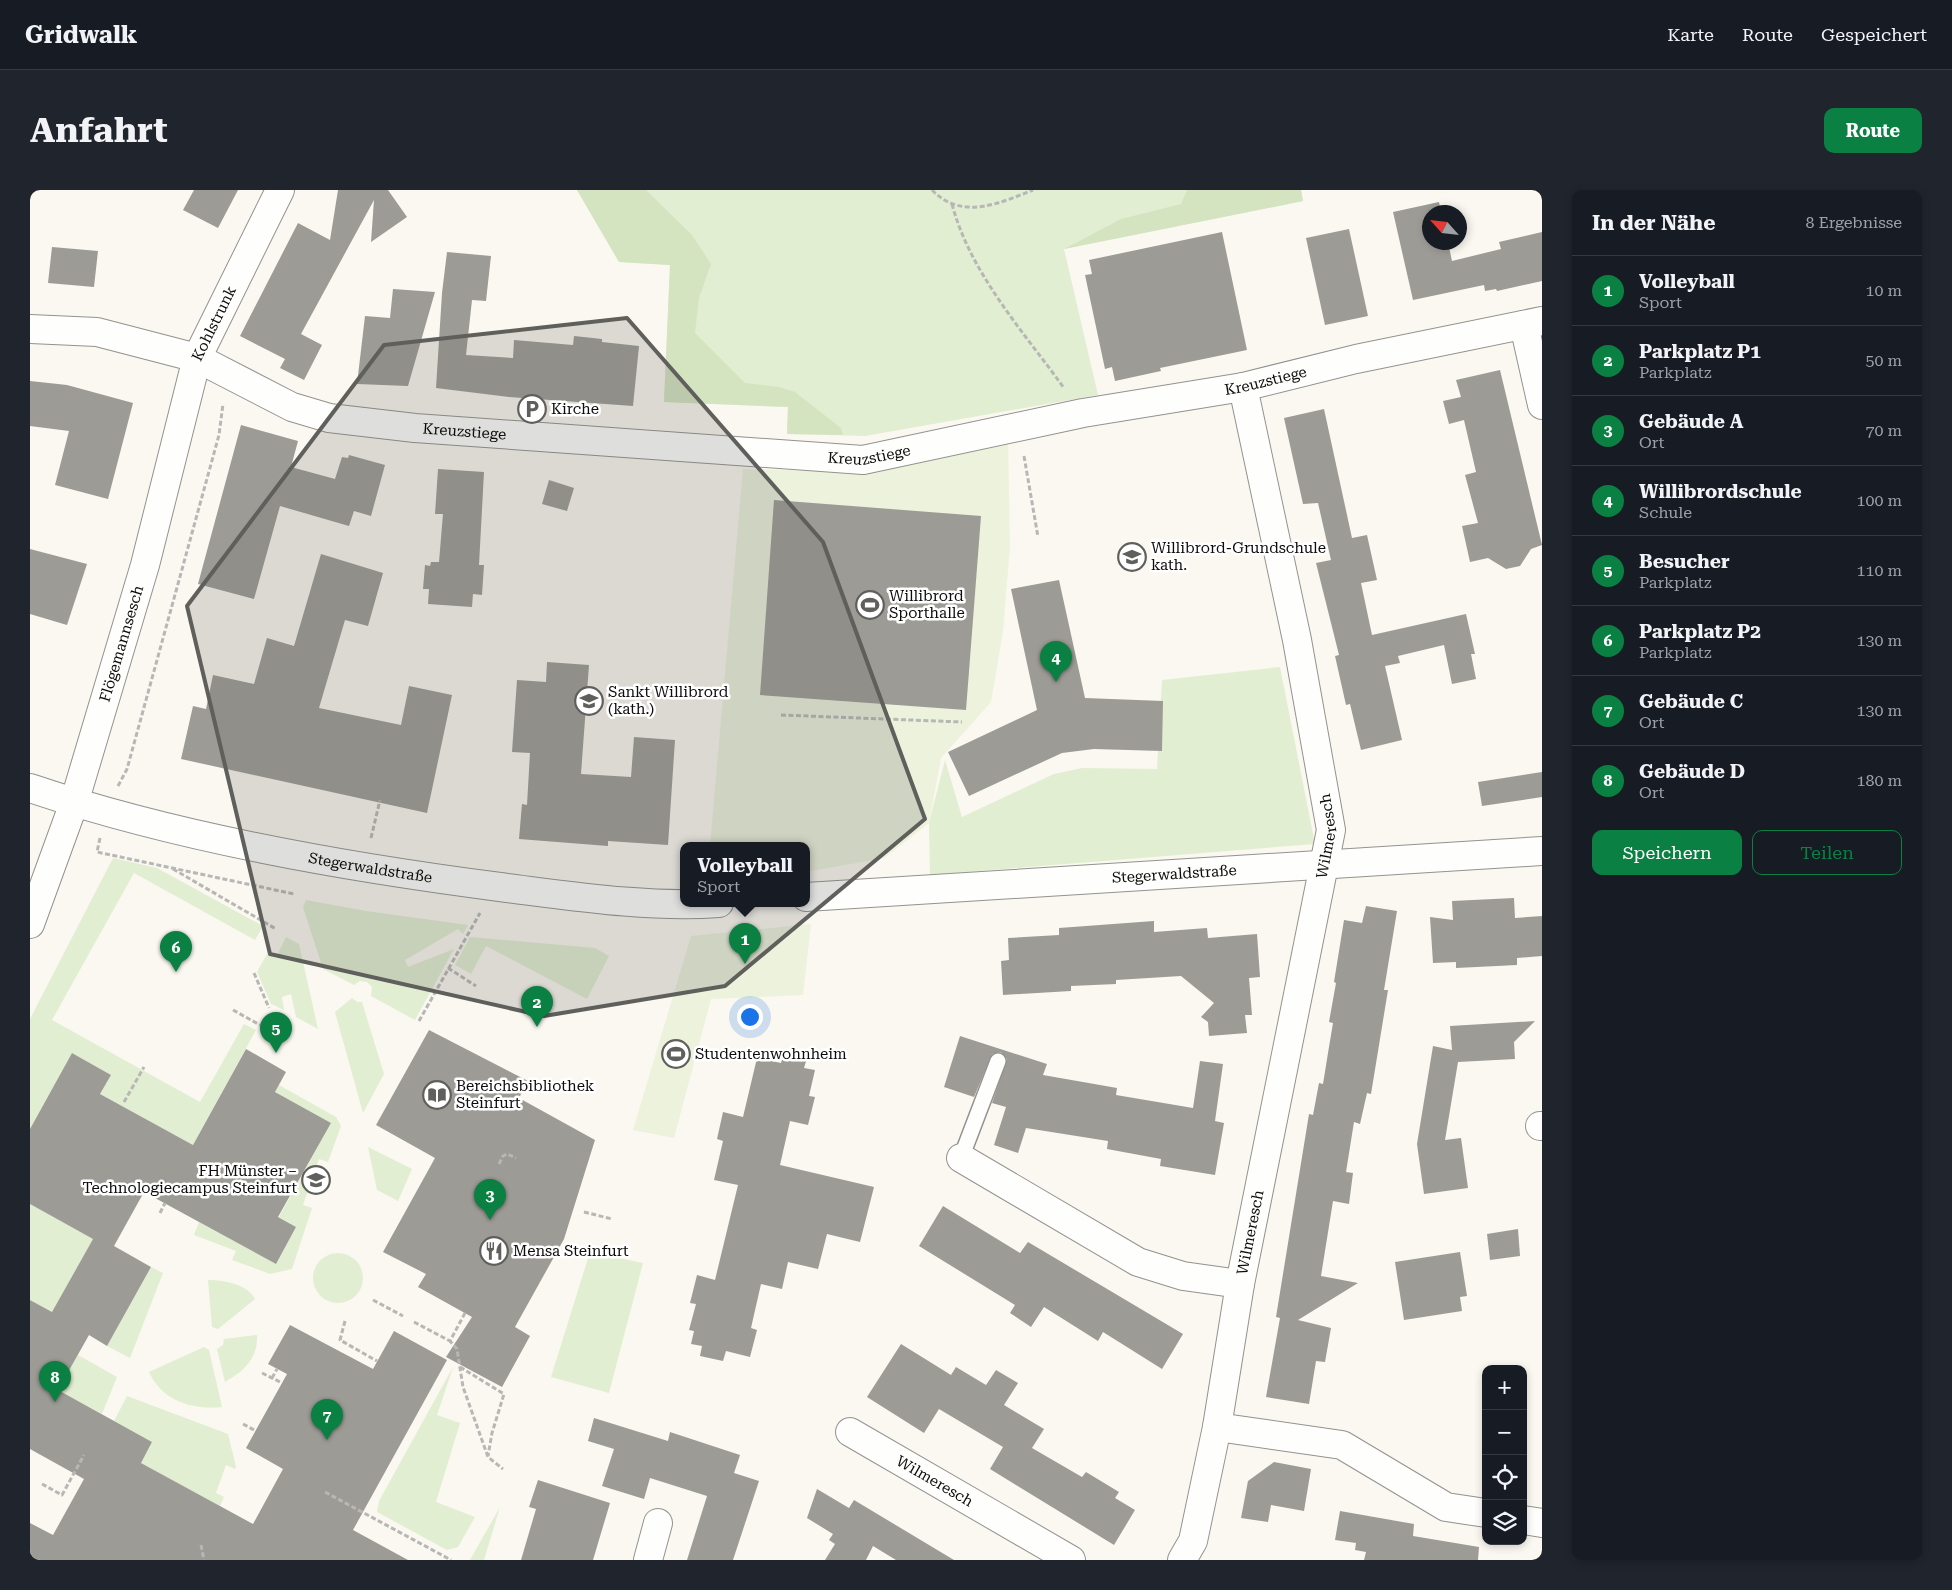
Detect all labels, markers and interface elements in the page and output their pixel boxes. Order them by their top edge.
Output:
text: Gridwalk [25,21,137,49]
text: Karte [1667,24,1714,45]
text: Route [1742,24,1793,45]
text: Gespeichert [1821,24,1927,45]
button: Route [1824,108,1922,153]
text: Anfahrt [30,110,168,151]
north arrow [1422,205,1467,250]
text: In der Nähe [1592,211,1715,235]
text: 8 Ergebnisse [1805,213,1902,232]
text: Volleyball [1639,270,1735,293]
text: 1 [1604,281,1612,300]
text: 10 m [1865,281,1902,300]
street label: Kohlstrunk [188,283,240,364]
text: Sport [1639,293,1682,312]
text: Parkplatz P1 [1639,340,1761,363]
text: 2 [1604,351,1612,370]
text: 50 m [1865,351,1902,370]
street label: Kreuzstiege [1223,363,1309,399]
text: Parkplatz [1639,363,1712,382]
parking icon: Kirche [517,394,547,424]
place label: Kirche [551,400,599,418]
text: Gebäude A [1639,410,1744,433]
street label: Kreuzstiege [422,420,507,443]
text: 3 [1604,421,1612,440]
text: 70 m [1865,421,1902,440]
text: Ort [1639,433,1665,452]
street label: Kreuzstiege [827,441,912,469]
text: Willibrordschule [1639,480,1802,503]
text: 4 [1604,491,1612,510]
text: 100 m [1856,491,1902,510]
text: Schule [1639,503,1692,522]
place label: Willibrord-Grundschule kath. [1151,539,1326,574]
school or university icon: Willibrord-Grundschule kath. [1117,542,1147,572]
text: Besucher [1639,550,1730,573]
text: 5 [1604,561,1612,580]
text: 110 m [1856,561,1902,580]
text: Parkplatz [1639,573,1712,592]
street label: Flögemannsesch [96,583,148,704]
place label: Willibrord Sporthalle [889,587,965,622]
sports icon: Willibrord Sporthalle [855,590,885,620]
text: Parkplatz P2 [1639,620,1761,643]
text: 6 [1604,631,1612,650]
text: 130 m [1856,631,1902,650]
pin: 4 [1040,641,1072,682]
text: Parkplatz [1639,643,1712,662]
place label: Sankt Willibrord (kath.) [608,683,729,718]
school or university icon: Sankt Willibrord (kath.) [574,686,604,716]
text: Gebäude C [1639,690,1743,713]
text: 7 [1604,701,1612,720]
text: 130 m [1856,701,1902,720]
text: Ort [1639,713,1665,732]
text: Gebäude D [1639,760,1745,783]
text: 8 [1604,771,1612,790]
text: 180 m [1856,771,1902,790]
text: Ort [1639,783,1665,802]
street label: Wilmeresch [1312,792,1340,880]
button: Speichern [1592,830,1742,875]
button: Teilen [1752,830,1902,875]
popup [680,842,810,907]
street label: Stegerwaldstraße [307,849,433,887]
text: Volleyball [697,854,793,877]
street label: Stegerwaldstraße [1111,861,1237,887]
text: Sport [697,877,740,896]
pin: 1 [729,923,761,964]
pin: 6 [160,931,192,972]
pin: 2 [521,986,553,1027]
your location [737,1004,763,1030]
pin: 5 [260,1012,292,1053]
sports icon: Studentenwohnheim [661,1039,691,1069]
place label: Studentenwohnheim [695,1045,847,1063]
place label: Bereichsbibliothek Steinfurt [456,1077,595,1112]
library icon: Bereichsbibliothek Steinfurt [422,1080,452,1110]
place label: FH Münster – Technologiecampus Steinfurt [82,1162,297,1197]
school or university icon: FH Münster – Technologiecampus Steinfurt [301,1165,331,1195]
pin: 3 [474,1179,506,1220]
street label: Wilmeresch [1233,1188,1268,1276]
restaurant icon: Mensa Steinfurt [479,1236,509,1266]
place label: Mensa Steinfurt [513,1242,629,1260]
pin: 8 [39,1361,71,1402]
map controls [1482,1365,1527,1545]
button: + [1482,1365,1527,1410]
pin: 7 [311,1399,343,1440]
button: − [1482,1410,1527,1455]
street label: Wilmeresch [893,1452,977,1511]
button: locate [1482,1455,1527,1500]
button: layers [1482,1500,1527,1545]

